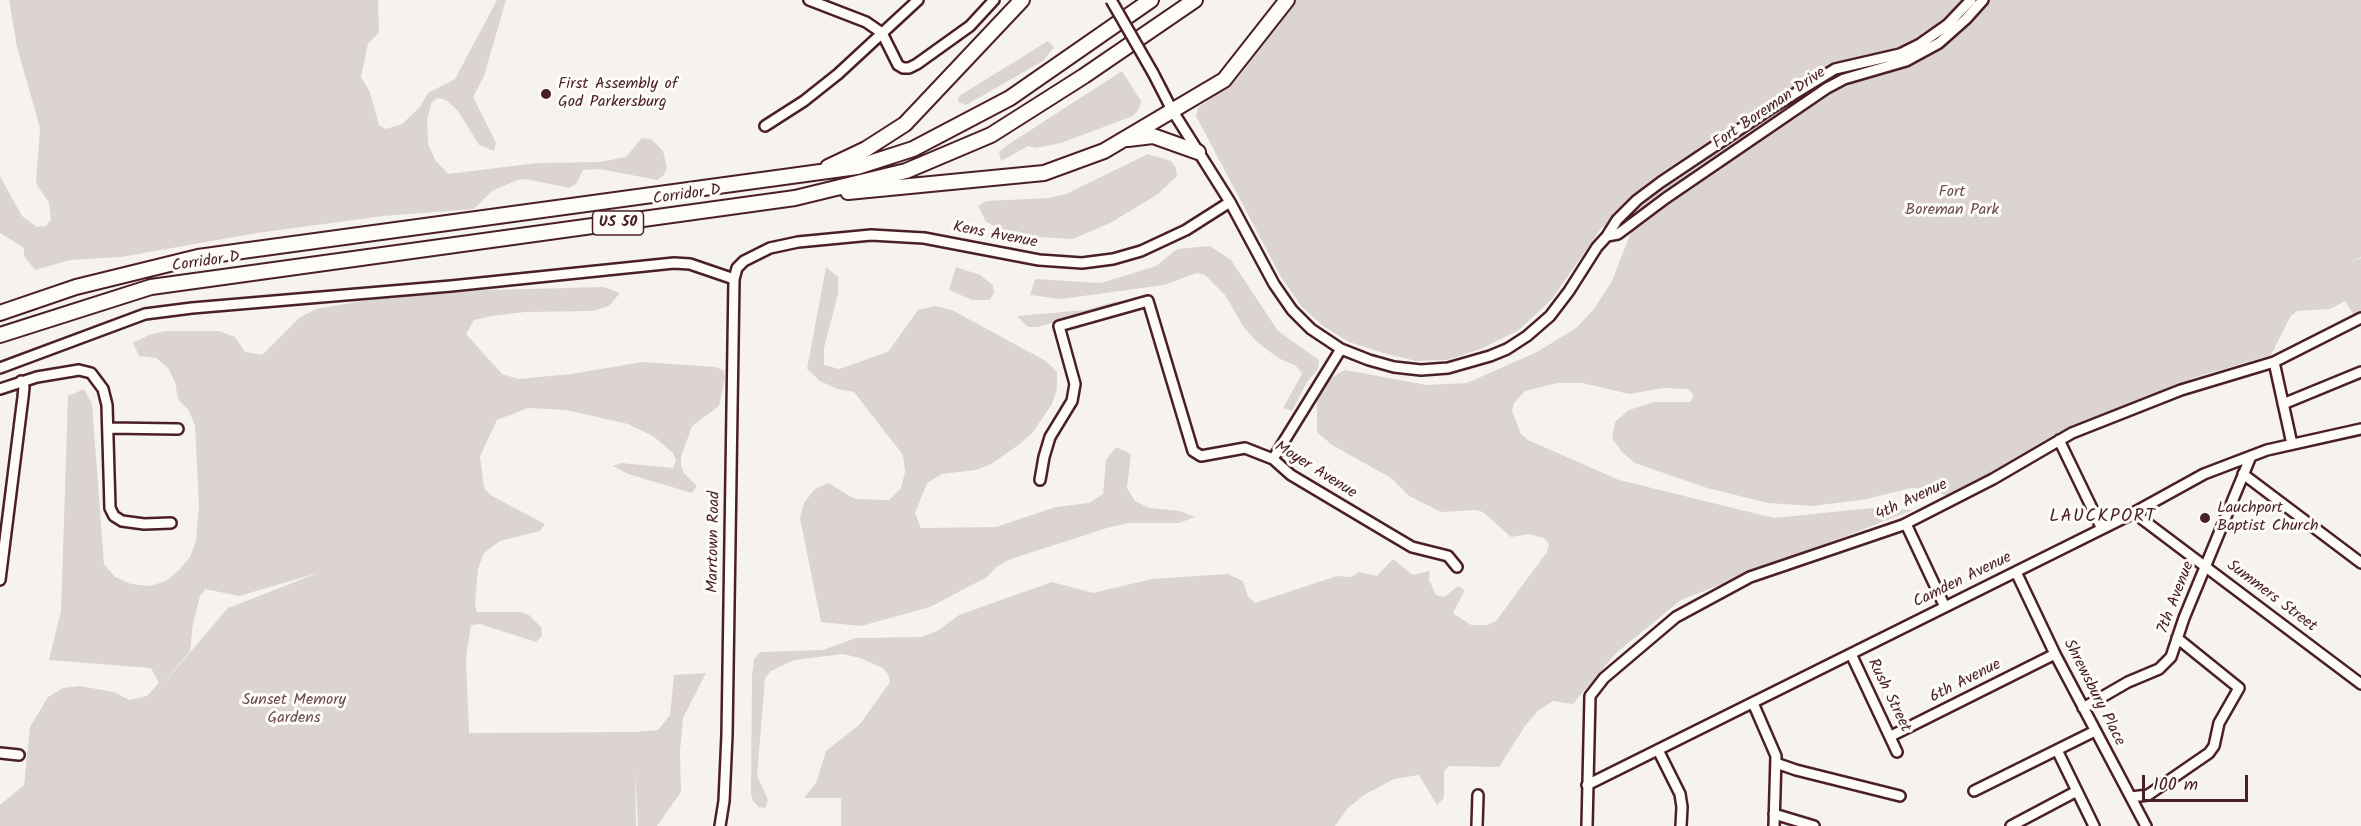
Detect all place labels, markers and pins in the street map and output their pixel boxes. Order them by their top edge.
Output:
place label: First Assembly of God Parkersburg [558,75,678,113]
marker: First Assembly of God Parkersburg [539,87,553,101]
place label: Lauchport Baptist Church [2217,499,2319,537]
marker: Lauchport Baptist Church [2198,511,2212,525]

